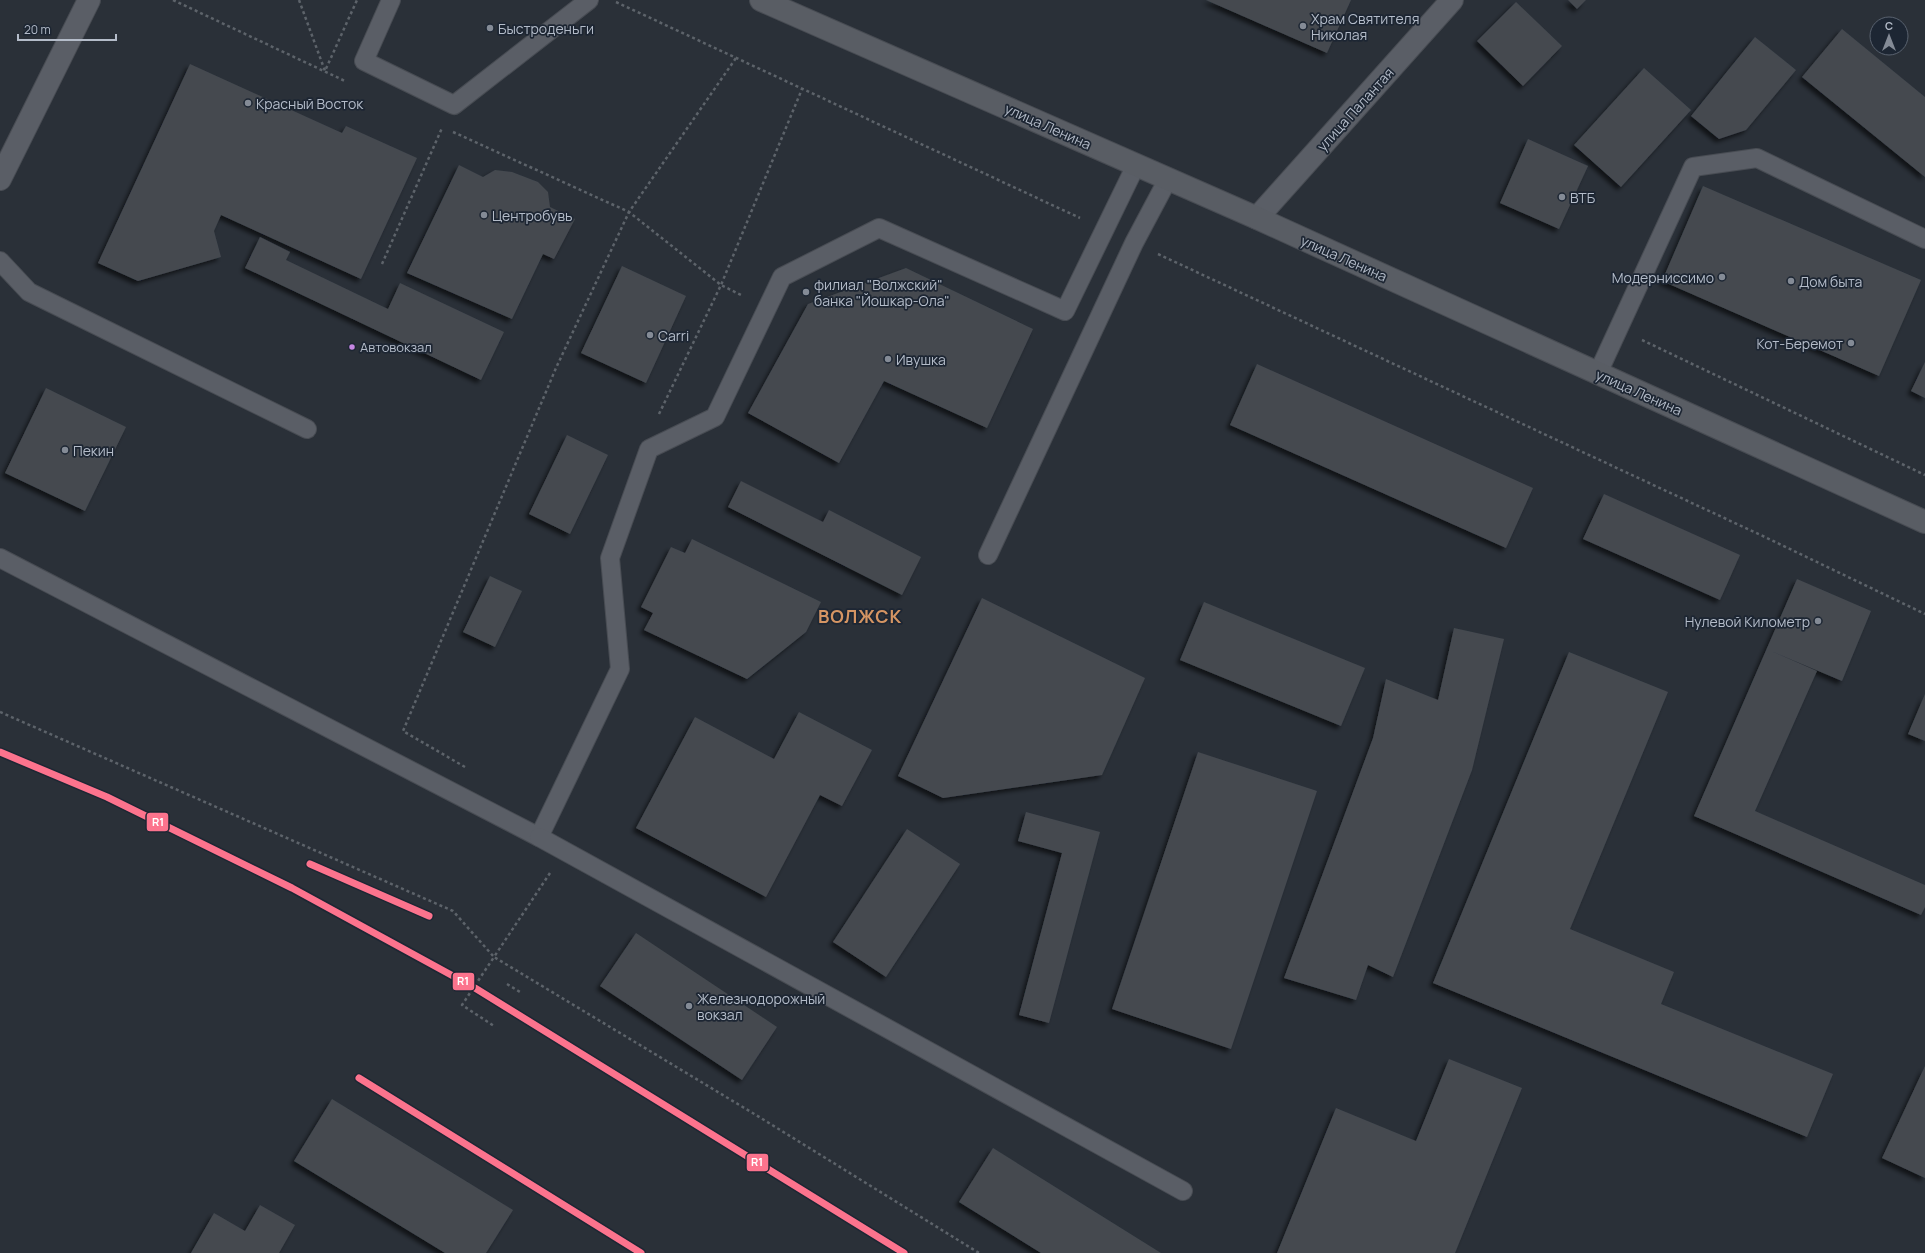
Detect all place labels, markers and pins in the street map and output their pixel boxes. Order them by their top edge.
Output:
place label: Храм Святителя Николая [1311,9,1419,44]
place label: Быстроденьги [498,19,594,38]
marker: Храм Святителя Николая [1298,21,1308,31]
marker: Быстроденьги [485,23,495,33]
place label: Красный Восток [256,94,364,113]
marker: Красный Восток [243,98,253,108]
place label: ВТБ [1570,188,1596,207]
marker: ВТБ [1557,192,1567,202]
place label: Центробувь [492,206,572,225]
marker: Центробувь [479,210,489,220]
place label: Модерниссимо [1612,268,1714,287]
marker: Модерниссимо [1717,272,1727,282]
place label: Дом быта [1799,272,1862,291]
place label: филиал "Волжский" банка "Йошкар-Ола" [814,275,950,310]
marker: Дом быта [1786,276,1796,286]
marker: филиал "Волжский" банка "Йошкар-Ола" [801,287,811,297]
place label: Carri [658,326,689,345]
marker: Carri [645,330,655,340]
place label: Кот-Беремот [1756,334,1843,353]
place label: Автовокзал [360,338,432,356]
marker: Кот-Беремот [1846,338,1856,348]
marker: Автовокзал [347,342,357,352]
place label: Ивушка [896,350,946,369]
marker: Ивушка [883,354,893,364]
place label: Пекин [73,441,114,460]
marker: Пекин [60,445,70,455]
place label: Нулевой Километр [1685,612,1810,631]
marker: Нулевой Километр [1813,616,1823,626]
place label: Железнодорожный вокзал [697,989,825,1024]
marker: Железнодорожный вокзал [684,1001,694,1011]

